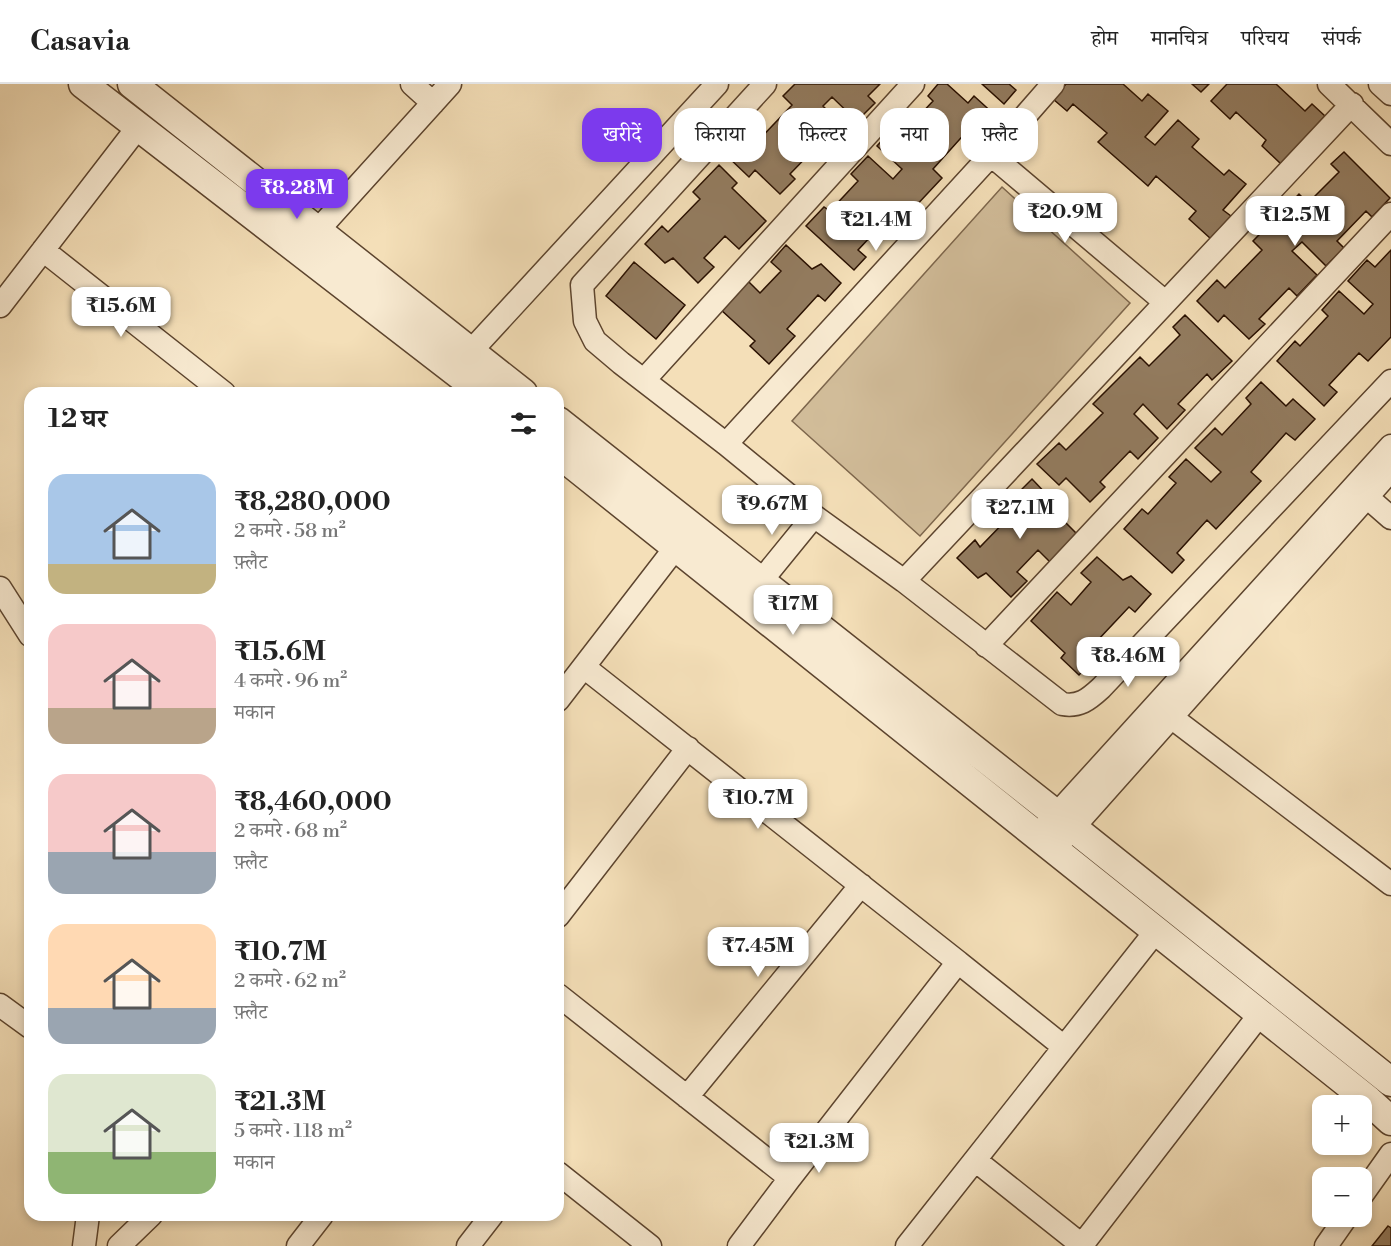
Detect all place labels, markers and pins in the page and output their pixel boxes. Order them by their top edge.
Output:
pin: ₹8.28M [248,169,346,220]
pin: ₹20.9M [1016,193,1114,244]
pin: ₹12.5M [1246,196,1344,247]
pin: ₹21.4M [827,201,925,252]
pin: ₹15.6M [72,287,170,338]
pin: ₹9.67M [723,485,821,536]
pin: ₹27.1M [971,489,1069,540]
pin: ₹17M [757,585,829,636]
pin: ₹8.46M [1079,637,1177,688]
pin: ₹10.7M [709,779,807,830]
pin: ₹7.45M [709,927,807,978]
pin: ₹21.3M [770,1123,868,1174]

